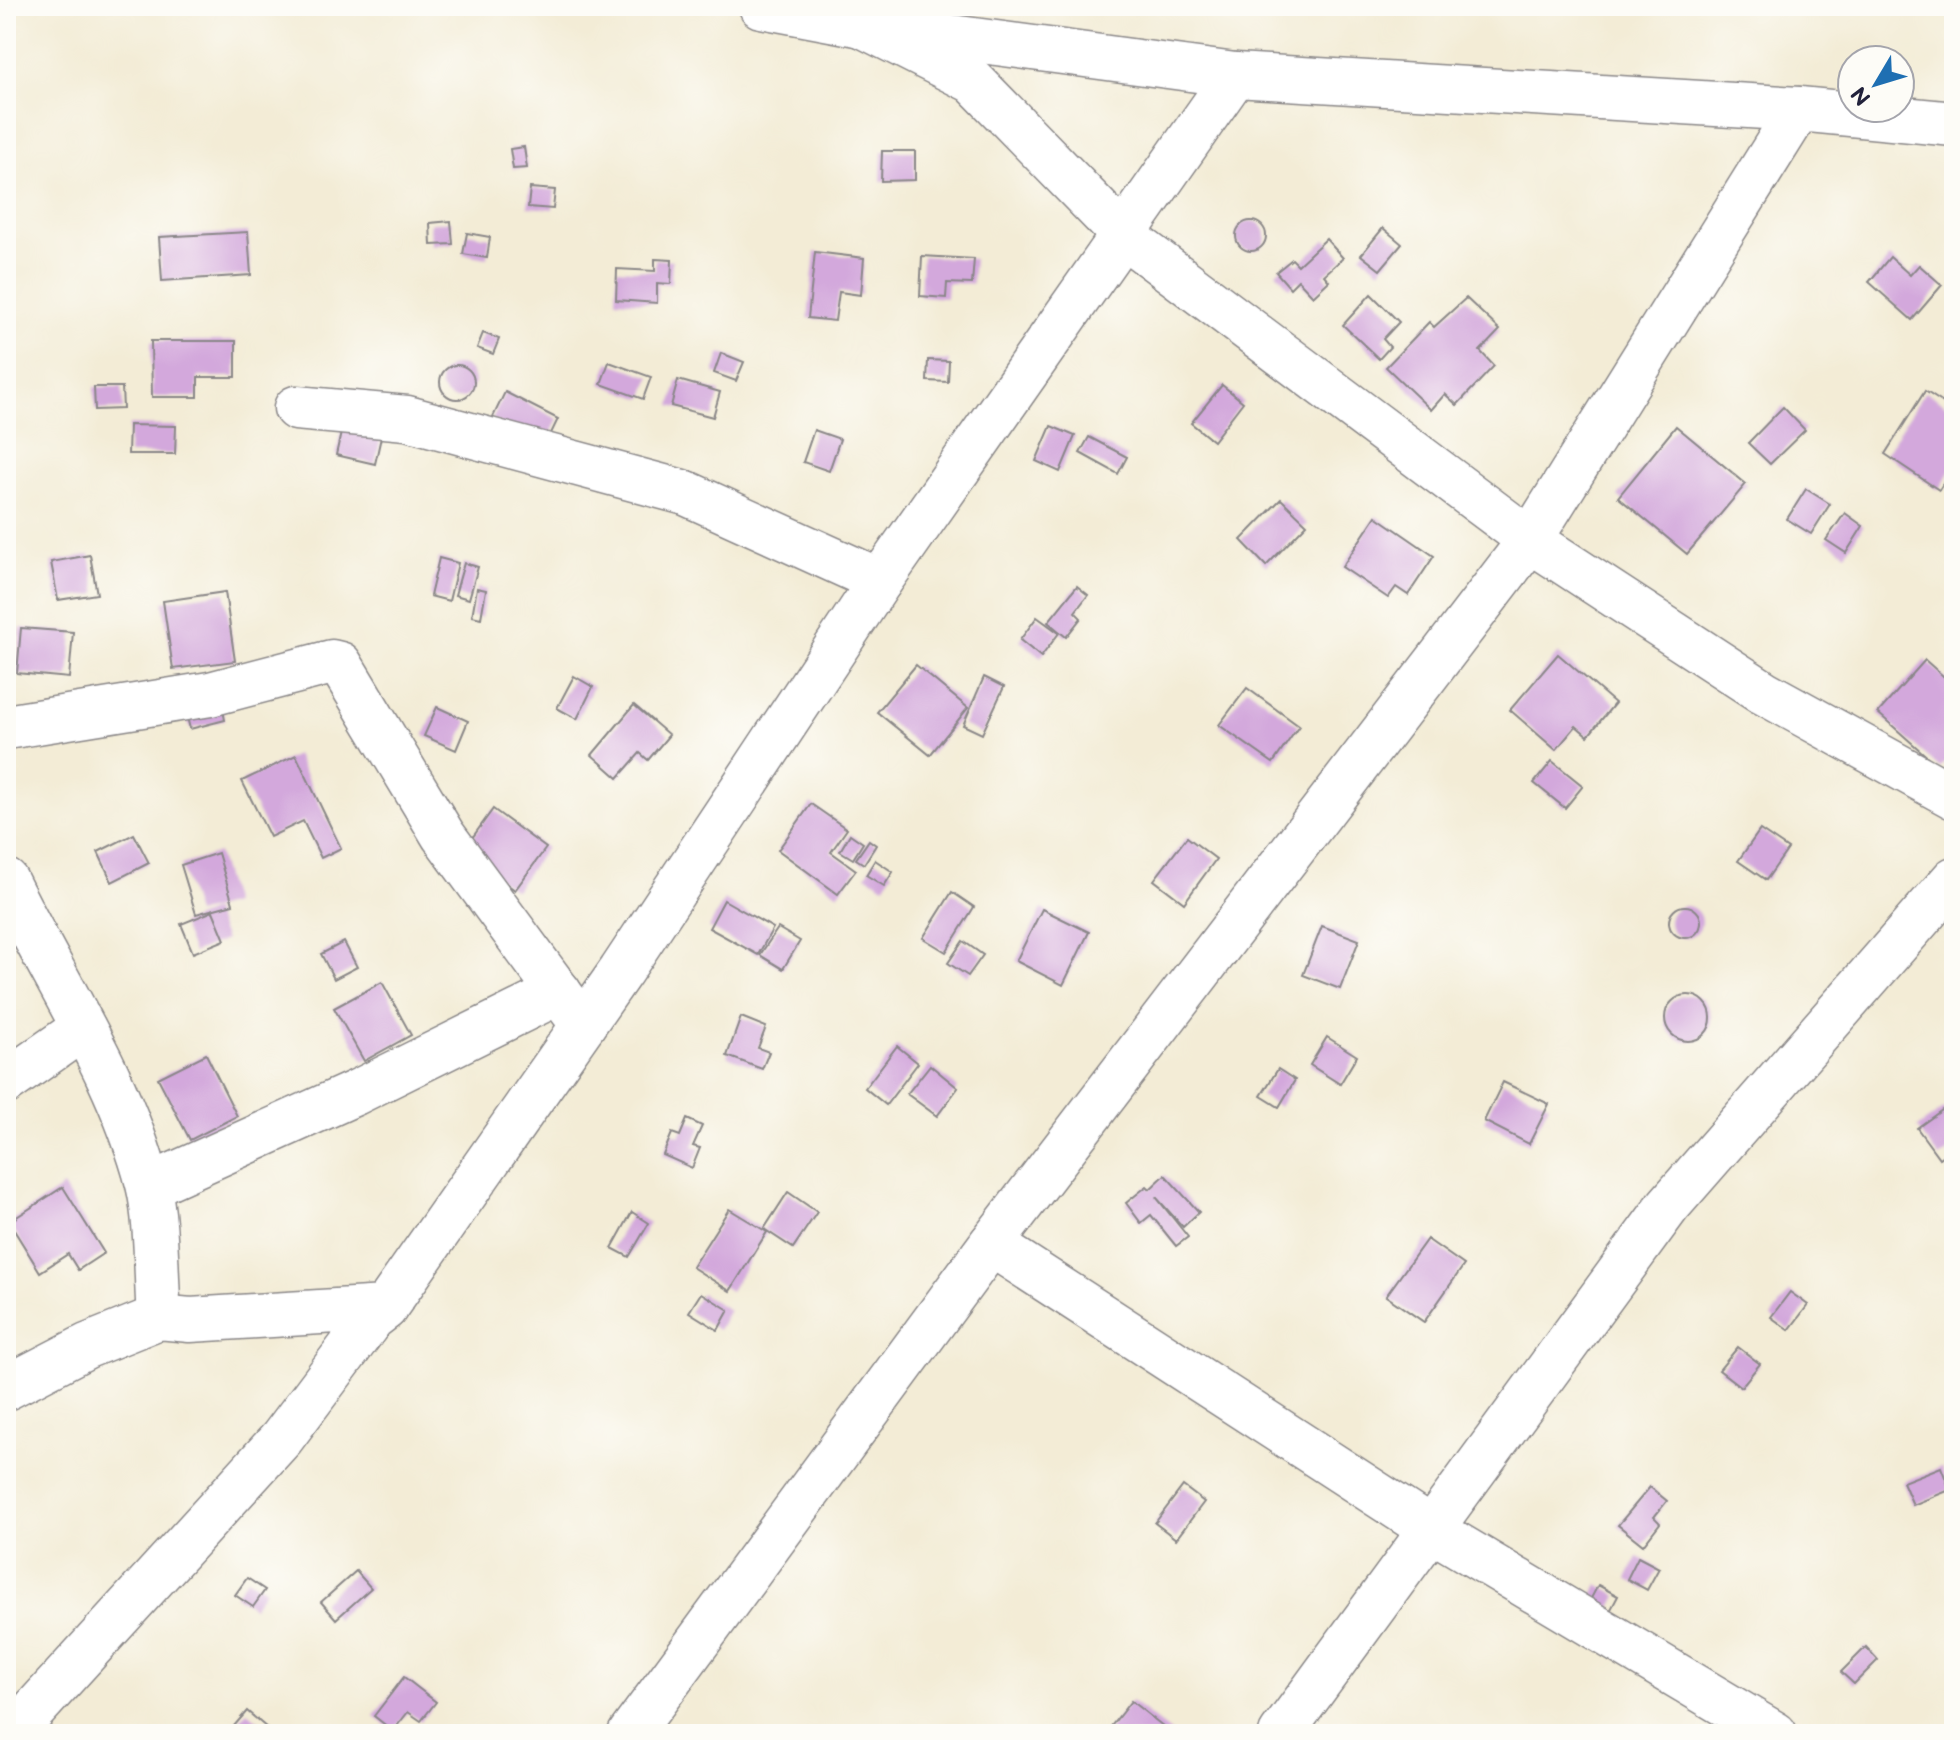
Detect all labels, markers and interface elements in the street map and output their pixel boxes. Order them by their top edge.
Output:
north arrow [1836,44,1916,124]
text: N [1846,81,1877,110]

